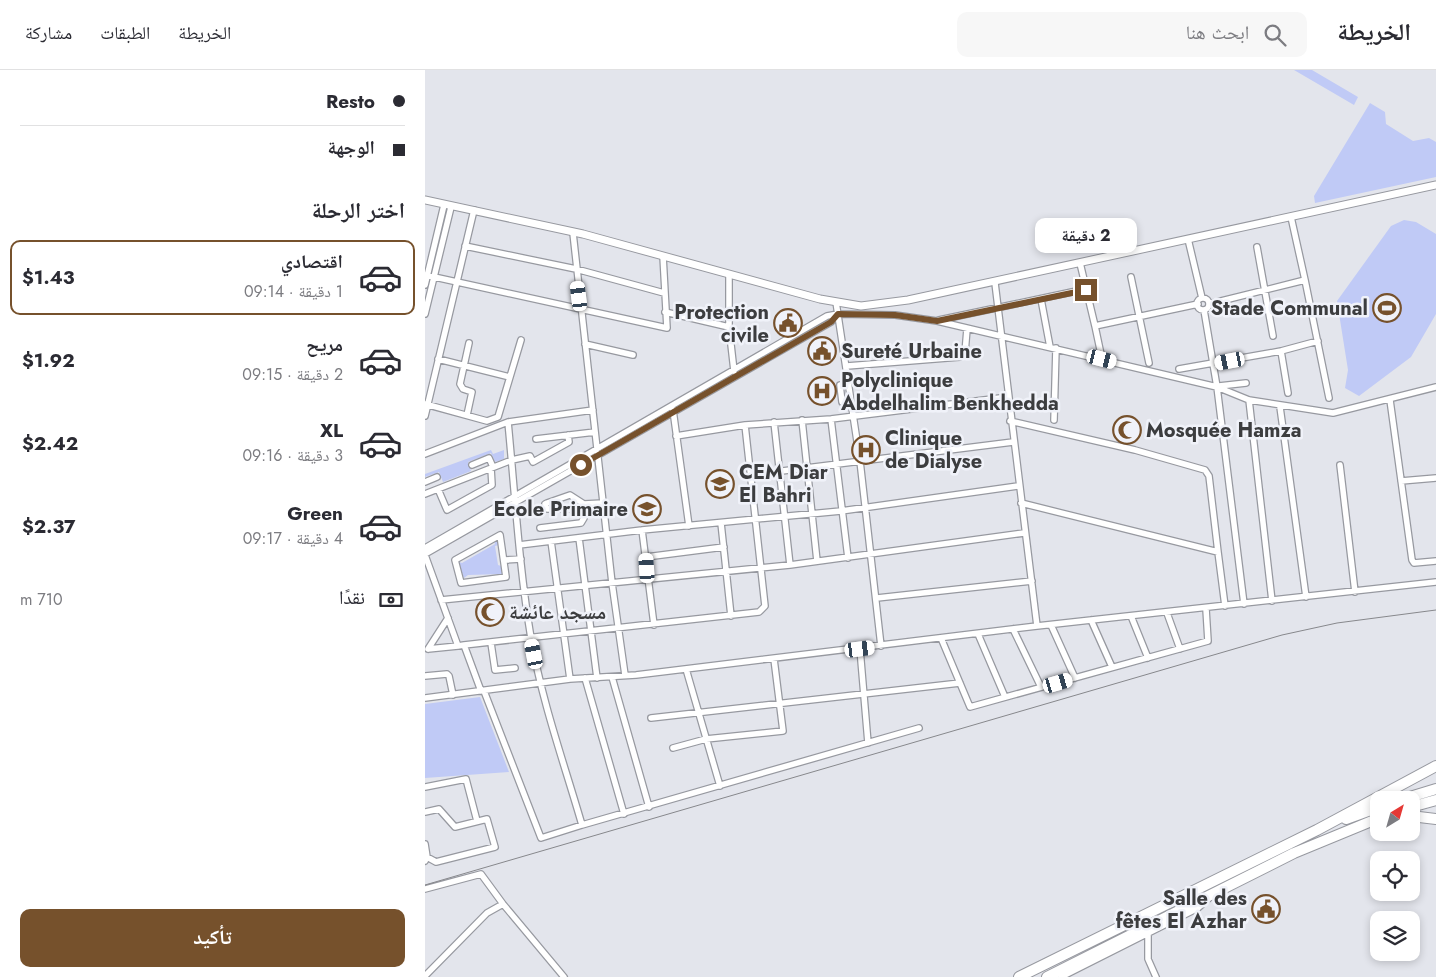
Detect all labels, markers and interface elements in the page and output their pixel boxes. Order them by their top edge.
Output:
search box [957,12,1307,57]
text: الخريطة [1337,14,1411,49]
text: ابحث هنا [1186,19,1249,46]
text: مشاركة [25,20,72,46]
text: الطبقات [100,20,150,46]
text: الخريطة [178,20,231,46]
icon: search [1261,21,1289,49]
text: Resto [326,88,375,115]
text: الوجهة [327,134,375,161]
text: اختر الرحلة [312,194,405,226]
callout: 2 دقيقة [1035,218,1137,252]
text: 2 دقيقة [1062,224,1110,247]
text: اقتصادي [281,248,343,275]
icon: car [358,255,403,300]
text: $1.43 [22,264,75,291]
route end [1075,279,1097,301]
text: 1 دقيقة · 09:14 [244,280,343,303]
car [569,280,588,312]
sports icon: Stade Communal [1372,293,1402,323]
place label: Stade Communal [1211,294,1368,323]
place label: Protection civile [674,298,769,350]
public building icon: Protection civile [773,308,803,338]
text: مريح [306,331,343,358]
public building icon: Sureté Urbaine [807,336,837,366]
place label: Sureté Urbaine [841,337,982,366]
icon: car [358,338,403,383]
text: $1.92 [22,347,75,374]
car [1085,348,1118,370]
car [1213,351,1246,371]
text: 2 دقيقة · 09:15 [242,363,343,386]
place label: Polyclinique Abdelhalim Benkhedda [840,366,1059,418]
hospital icon: Polyclinique Abdelhalim Benkhedda [807,376,837,406]
mosque icon: Mosquée Hamza [1112,415,1142,445]
place label: Mosquée Hamza [1146,416,1302,445]
text: XL [320,417,343,444]
icon: car [358,421,403,466]
place label: Clinique de Dialyse [885,424,982,476]
text: $2.42 [22,430,78,457]
hospital icon: Clinique de Dialyse [851,435,881,465]
text: 3 دقيقة · 09:16 [242,444,343,467]
route start [570,454,592,476]
place label: CEM Diar El Bahri [739,458,829,510]
school or university icon: CEM Diar El Bahri [705,469,735,499]
school or university icon: Ecole Primaire [632,494,662,524]
place label: Ecole Primaire [494,495,628,524]
text: Green [287,500,343,527]
icon: car [358,504,403,549]
text: $2.37 [22,513,75,540]
text: 4 دقيقة · 09:17 [243,527,343,550]
car [638,553,655,583]
text: نقدًا [339,584,365,611]
icon: cash [377,586,405,614]
text: 710 m [20,588,63,611]
mosque icon: مسجد عائشة [475,597,505,627]
place label: مسجد عائشة [509,598,606,627]
car [523,638,544,670]
car [844,640,875,658]
car [1041,672,1074,694]
north arrow [1370,791,1420,841]
map controls [1370,791,1420,961]
button: locate [1370,851,1420,901]
place label: Salle des fêtes El Azhar [1116,884,1248,936]
public building icon: Salle des fêtes El Azhar [1251,894,1281,924]
button: تأكيد [20,909,405,967]
button: layers [1370,911,1420,961]

